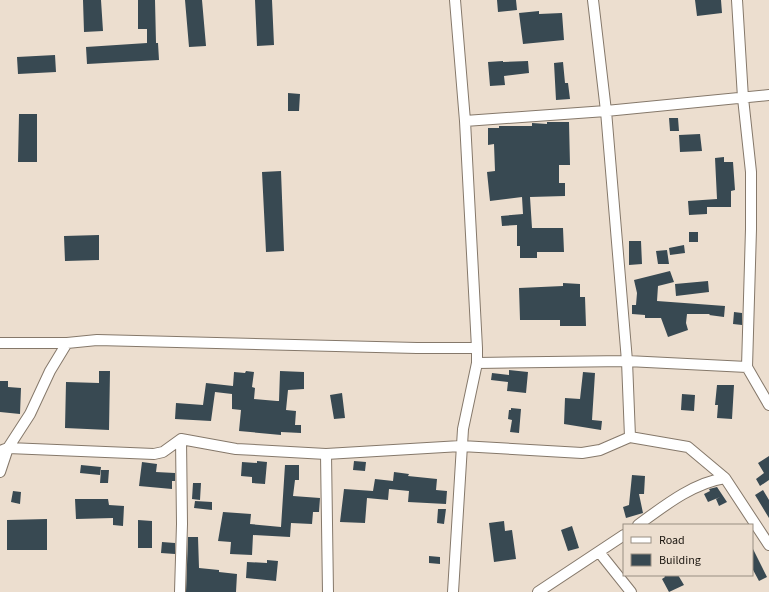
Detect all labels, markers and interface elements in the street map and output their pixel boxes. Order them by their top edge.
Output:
legend [623,524,753,576]
text: Road [659,532,685,549]
text: Building [659,552,701,569]

